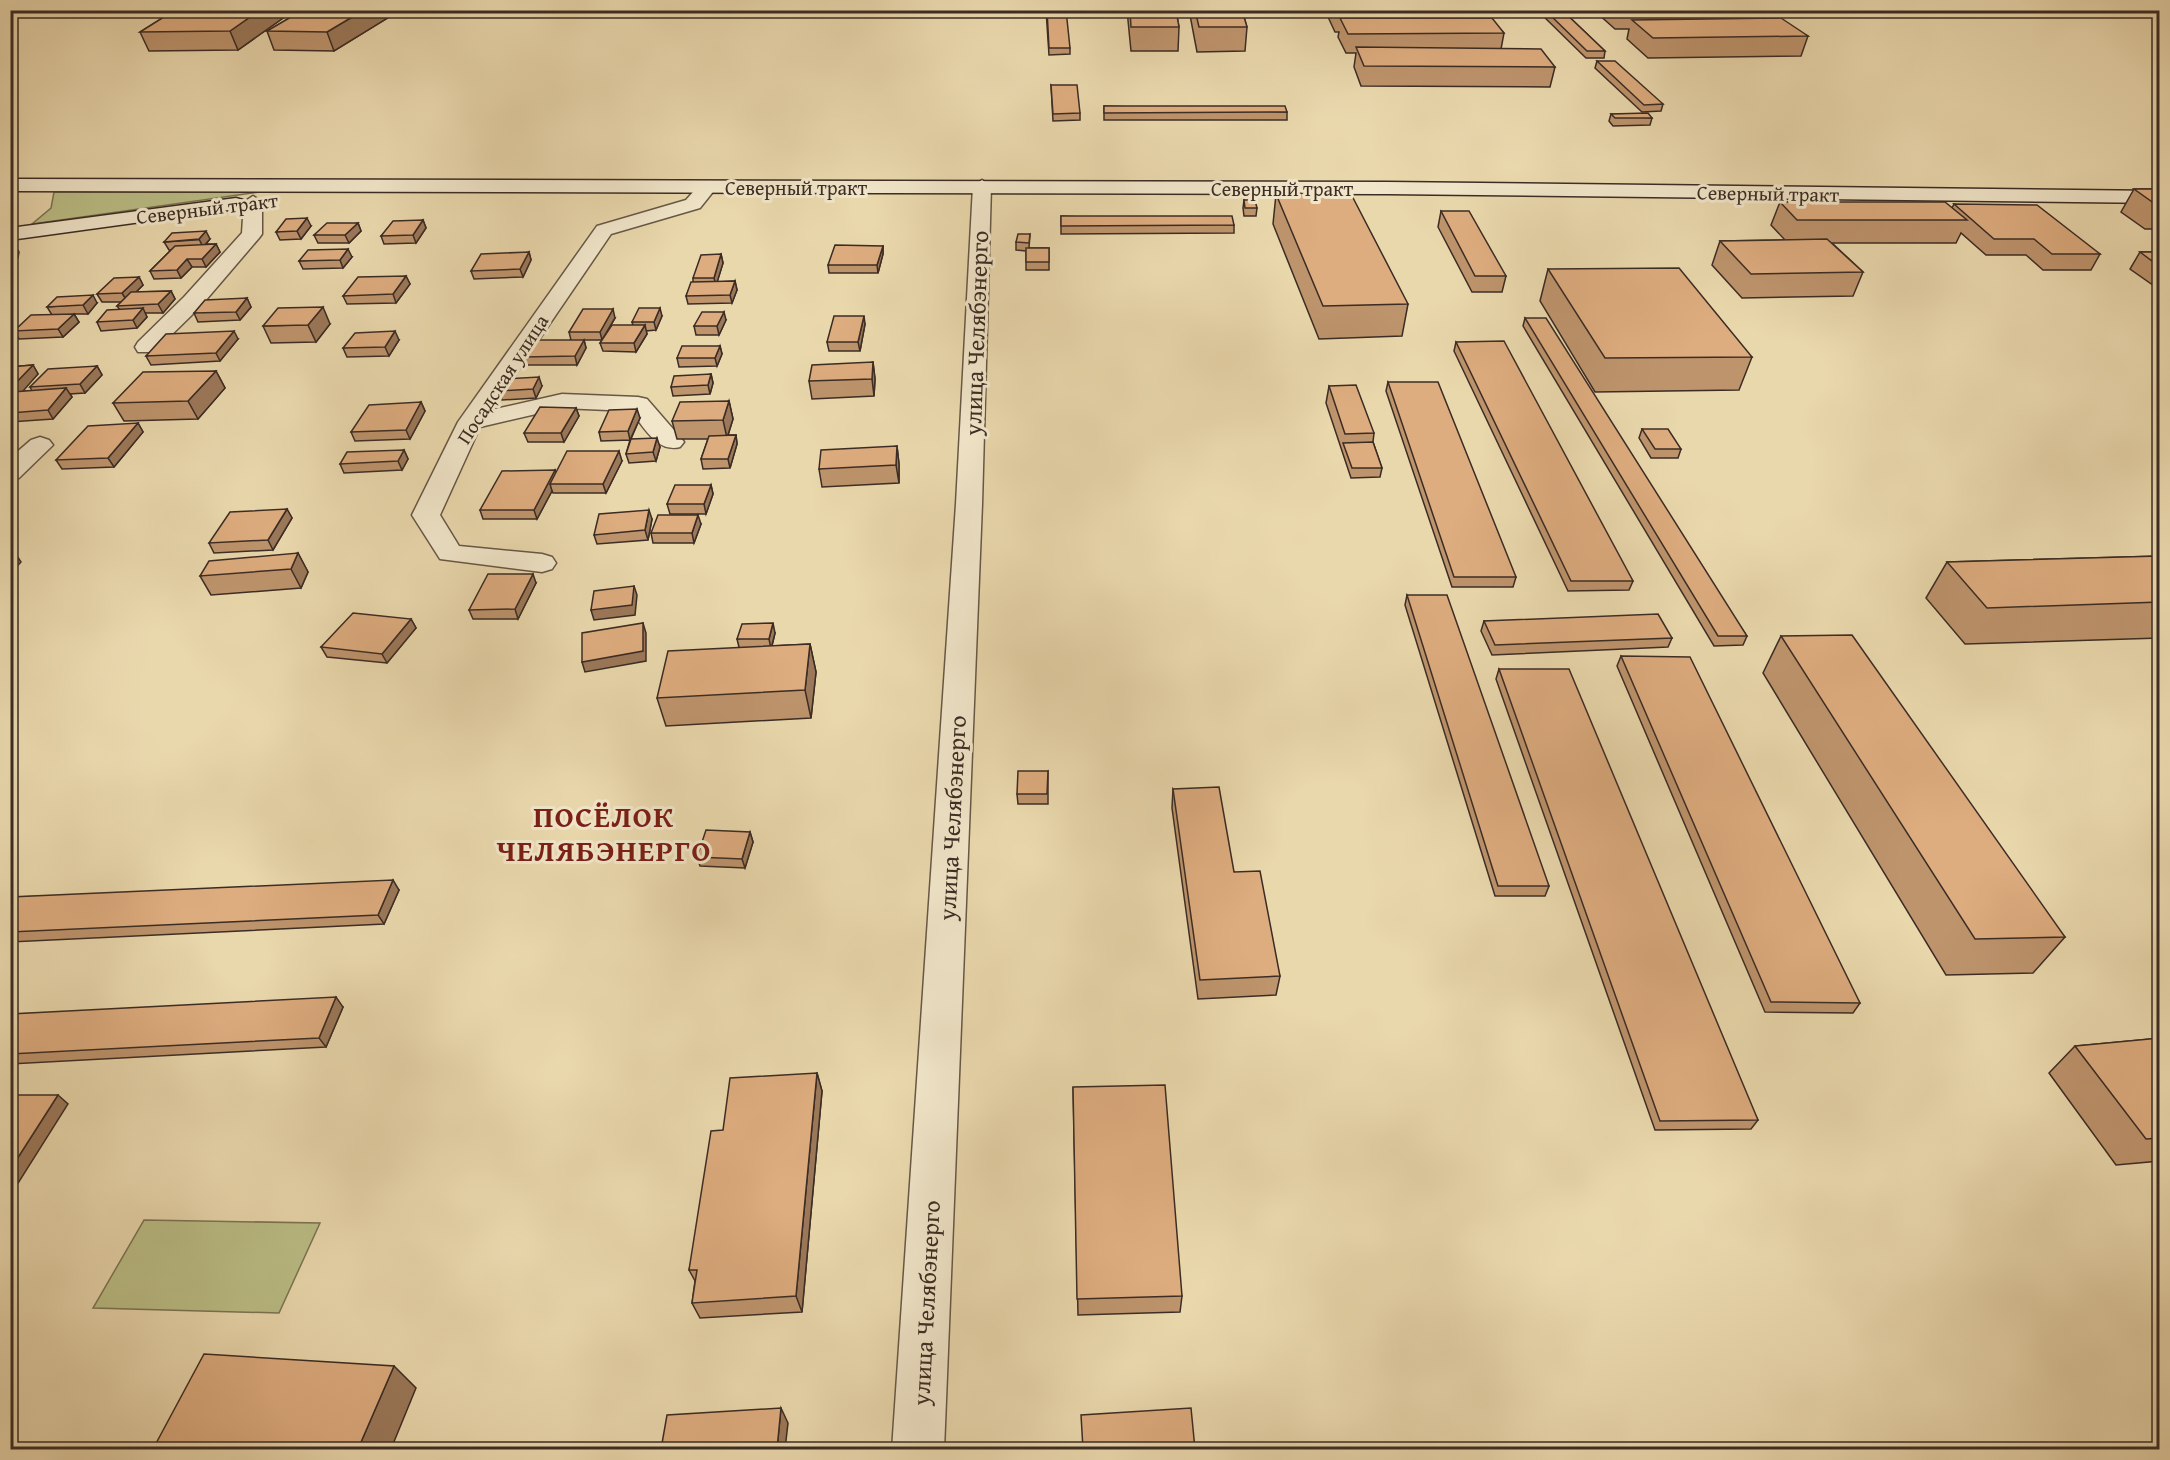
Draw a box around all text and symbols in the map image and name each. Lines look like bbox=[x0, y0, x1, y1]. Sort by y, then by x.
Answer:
street label: Северный тракт bbox=[725, 173, 867, 202]
street label: Северный тракт bbox=[1211, 174, 1353, 203]
street label: Северный тракт bbox=[1697, 177, 1840, 209]
street label: Северный тракт bbox=[135, 185, 280, 231]
street label: улица Челябэнерго bbox=[955, 230, 997, 437]
street label: Посадская улица bbox=[449, 308, 555, 450]
street label: улица Челябэнерго bbox=[929, 715, 975, 922]
district label: ПОСЁЛОК ЧЕЛЯБЭНЕРГО bbox=[496, 794, 712, 872]
street label: улица Челябэнерго bbox=[903, 1200, 949, 1407]

